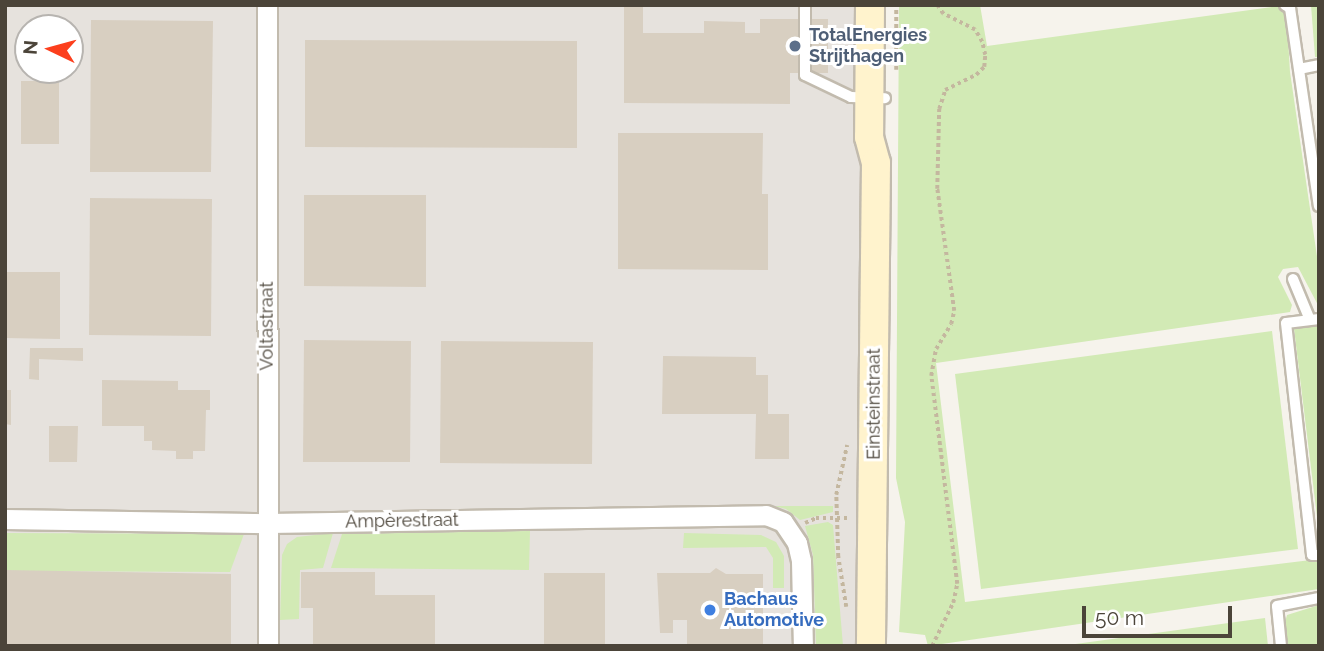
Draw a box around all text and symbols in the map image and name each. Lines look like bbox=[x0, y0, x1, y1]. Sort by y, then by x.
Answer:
north arrow bbox=[14, 14, 84, 84]
place label: TotalEnergies Strijthagen bbox=[809, 25, 927, 68]
marker: TotalEnergies Strijthagen bbox=[787, 38, 803, 54]
text: N bbox=[18, 39, 42, 56]
street label: Voltastraat bbox=[256, 281, 278, 371]
street label: Einsteinstraat bbox=[863, 348, 885, 460]
street label: Ampèrestraat bbox=[345, 509, 459, 533]
place label: Bachaus Automotive bbox=[724, 589, 824, 632]
scale bar bbox=[1086, 592, 1236, 636]
marker: Bachaus Automotive bbox=[702, 602, 718, 618]
text: 50 m bbox=[1095, 605, 1144, 630]

